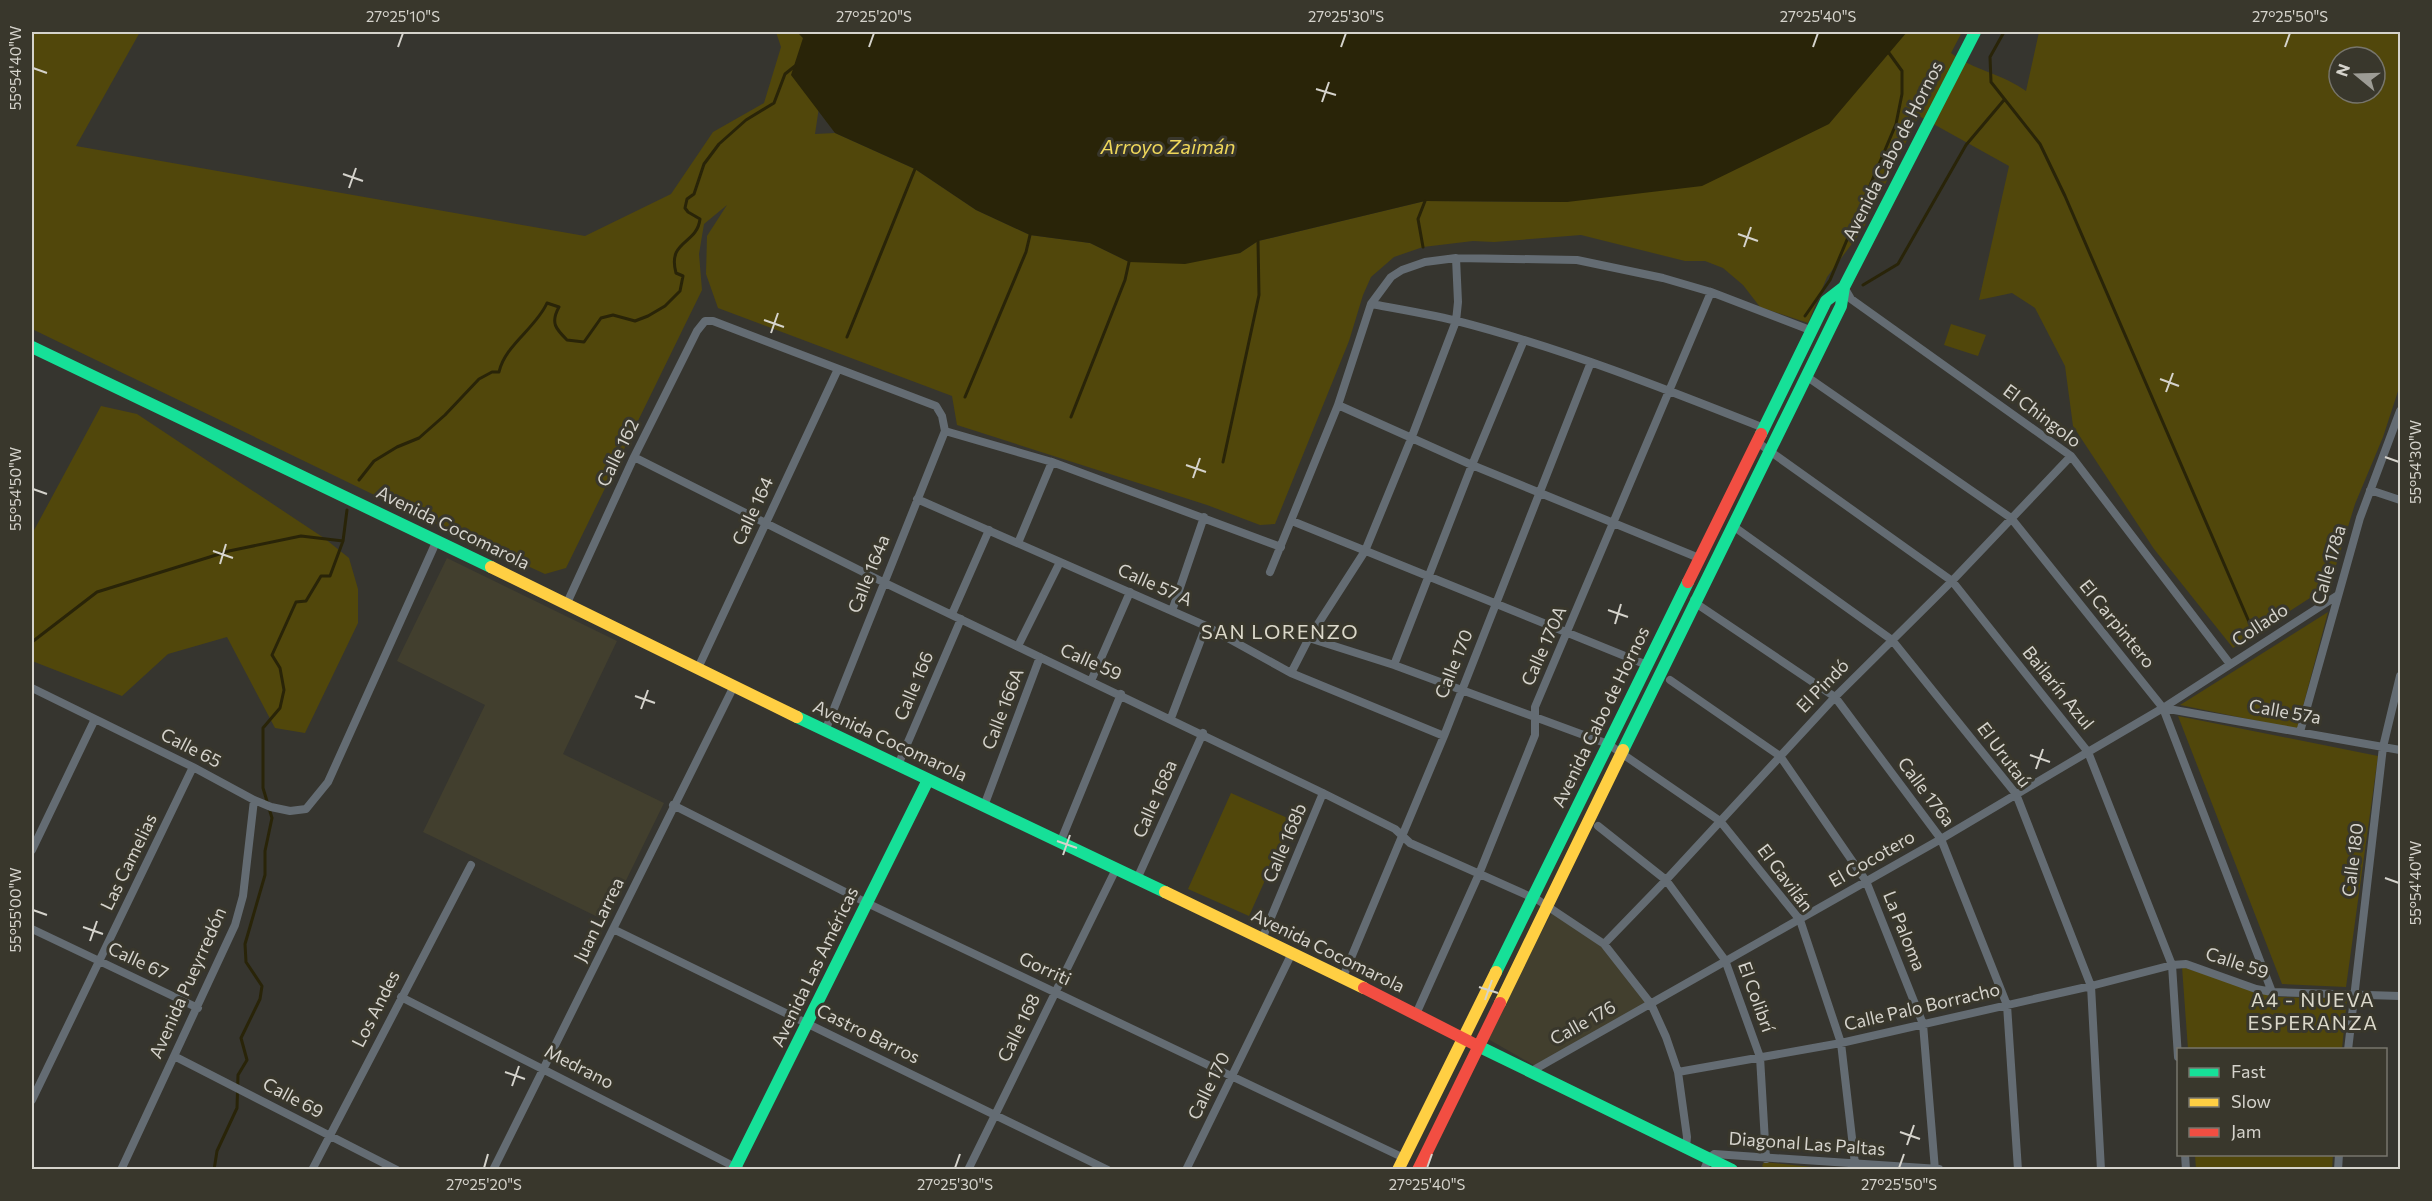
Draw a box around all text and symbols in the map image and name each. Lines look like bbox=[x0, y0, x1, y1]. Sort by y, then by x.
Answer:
text: 27°25'10"S bbox=[366, 7, 440, 25]
text: 27°25'20"S bbox=[836, 7, 912, 25]
text: 27°25'30"S bbox=[1308, 7, 1384, 25]
text: 27°25'40"S bbox=[1780, 7, 1856, 25]
text: 27°25'50"S bbox=[2252, 7, 2328, 25]
text: 55°54'40"W bbox=[6, 26, 24, 110]
north arrow bbox=[2327, 45, 2387, 105]
street label: Avenida Cabo de Hornos bbox=[1837, 57, 1947, 244]
text: N bbox=[2331, 61, 2353, 79]
water label: Arroyo Zaimán bbox=[1100, 134, 1235, 158]
street label: El Chingolo bbox=[1999, 379, 2086, 452]
street label: Calle 162 bbox=[591, 415, 643, 490]
text: 55°54'30"W bbox=[2406, 420, 2424, 504]
text: 55°54'50"W bbox=[6, 447, 24, 531]
street label: Calle 164 bbox=[727, 473, 778, 548]
street label: Avenida Cocomarola bbox=[373, 480, 534, 574]
street label: Calle 178a bbox=[2306, 523, 2350, 607]
street label: Calle 164a bbox=[842, 531, 894, 616]
street label: Calle 57 A bbox=[1115, 558, 1196, 610]
street label: El Carpintero bbox=[2075, 575, 2160, 672]
street label: Collado bbox=[2227, 598, 2292, 650]
street label: Calle 170A bbox=[1516, 602, 1570, 689]
district label: SAN LORENZO bbox=[1201, 619, 1359, 643]
street label: Avenida Cabo de Hornos bbox=[1547, 622, 1654, 811]
street label: Calle 170 bbox=[1429, 626, 1477, 701]
street label: Calle 59 bbox=[1057, 638, 1126, 684]
street label: Bailarín Azul bbox=[2018, 641, 2099, 734]
street label: Calle 166 bbox=[889, 648, 938, 724]
street label: El Pindó bbox=[1791, 654, 1853, 717]
street label: Calle 166A bbox=[976, 665, 1028, 752]
street label: Calle 57a bbox=[2247, 694, 2323, 728]
street label: Avenida Cocomarola bbox=[810, 695, 971, 786]
street label: El Urutaú bbox=[1973, 717, 2036, 791]
street label: Calle 65 bbox=[157, 723, 225, 772]
street label: Calle 176a bbox=[1894, 752, 1960, 830]
street label: Calle 168a bbox=[1127, 756, 1181, 841]
street label: Calle 168b bbox=[1258, 800, 1311, 886]
street label: Las Camelias bbox=[95, 810, 161, 914]
street label: Calle 180 bbox=[2337, 822, 2367, 898]
street label: El Cocotero bbox=[1825, 825, 1918, 892]
street label: El Gavilán bbox=[1753, 839, 1818, 916]
text: 55°54'40"W bbox=[2406, 841, 2424, 925]
text: 55°55'00"W bbox=[6, 867, 24, 953]
street label: Juan Larrea bbox=[568, 874, 628, 965]
street label: Avenida Las Américas bbox=[766, 883, 862, 1050]
street label: La Paloma bbox=[1879, 887, 1931, 974]
street label: Avenida Cocomarola bbox=[1248, 903, 1409, 997]
street label: Avenida Pueyrredón bbox=[144, 904, 230, 1062]
street label: Calle 67 bbox=[105, 937, 172, 984]
street label: Calle 59 bbox=[2203, 942, 2272, 983]
street label: Gorriti bbox=[1016, 947, 1075, 990]
street label: El Colibrí bbox=[1734, 958, 1780, 1036]
street label: Los Andes bbox=[346, 966, 404, 1051]
street label: Calle Palo Borracho bbox=[1842, 977, 2002, 1035]
district label: A4 - NUEVA ESPERANZA bbox=[2247, 987, 2379, 1034]
street label: Calle 168 bbox=[992, 990, 1044, 1065]
street label: Calle 176 bbox=[1546, 995, 1619, 1049]
street label: Castro Barros bbox=[813, 999, 924, 1068]
street label: Medrano bbox=[541, 1039, 618, 1093]
street label: Calle 170 bbox=[1182, 1048, 1234, 1123]
legend bbox=[2177, 1048, 2387, 1156]
text: Fast bbox=[2231, 1060, 2266, 1082]
street label: Calle 69 bbox=[259, 1072, 328, 1122]
text: Slow bbox=[2231, 1090, 2271, 1112]
text: Jam bbox=[2231, 1120, 2261, 1142]
street label: Diagonal Las Paltas bbox=[1728, 1127, 1886, 1159]
text: 27°25'20"S bbox=[446, 1175, 522, 1193]
text: 27°25'30"S bbox=[917, 1175, 993, 1193]
text: 27°25'40"S bbox=[1389, 1175, 1465, 1193]
text: 27°25'50"S bbox=[1861, 1175, 1937, 1193]

